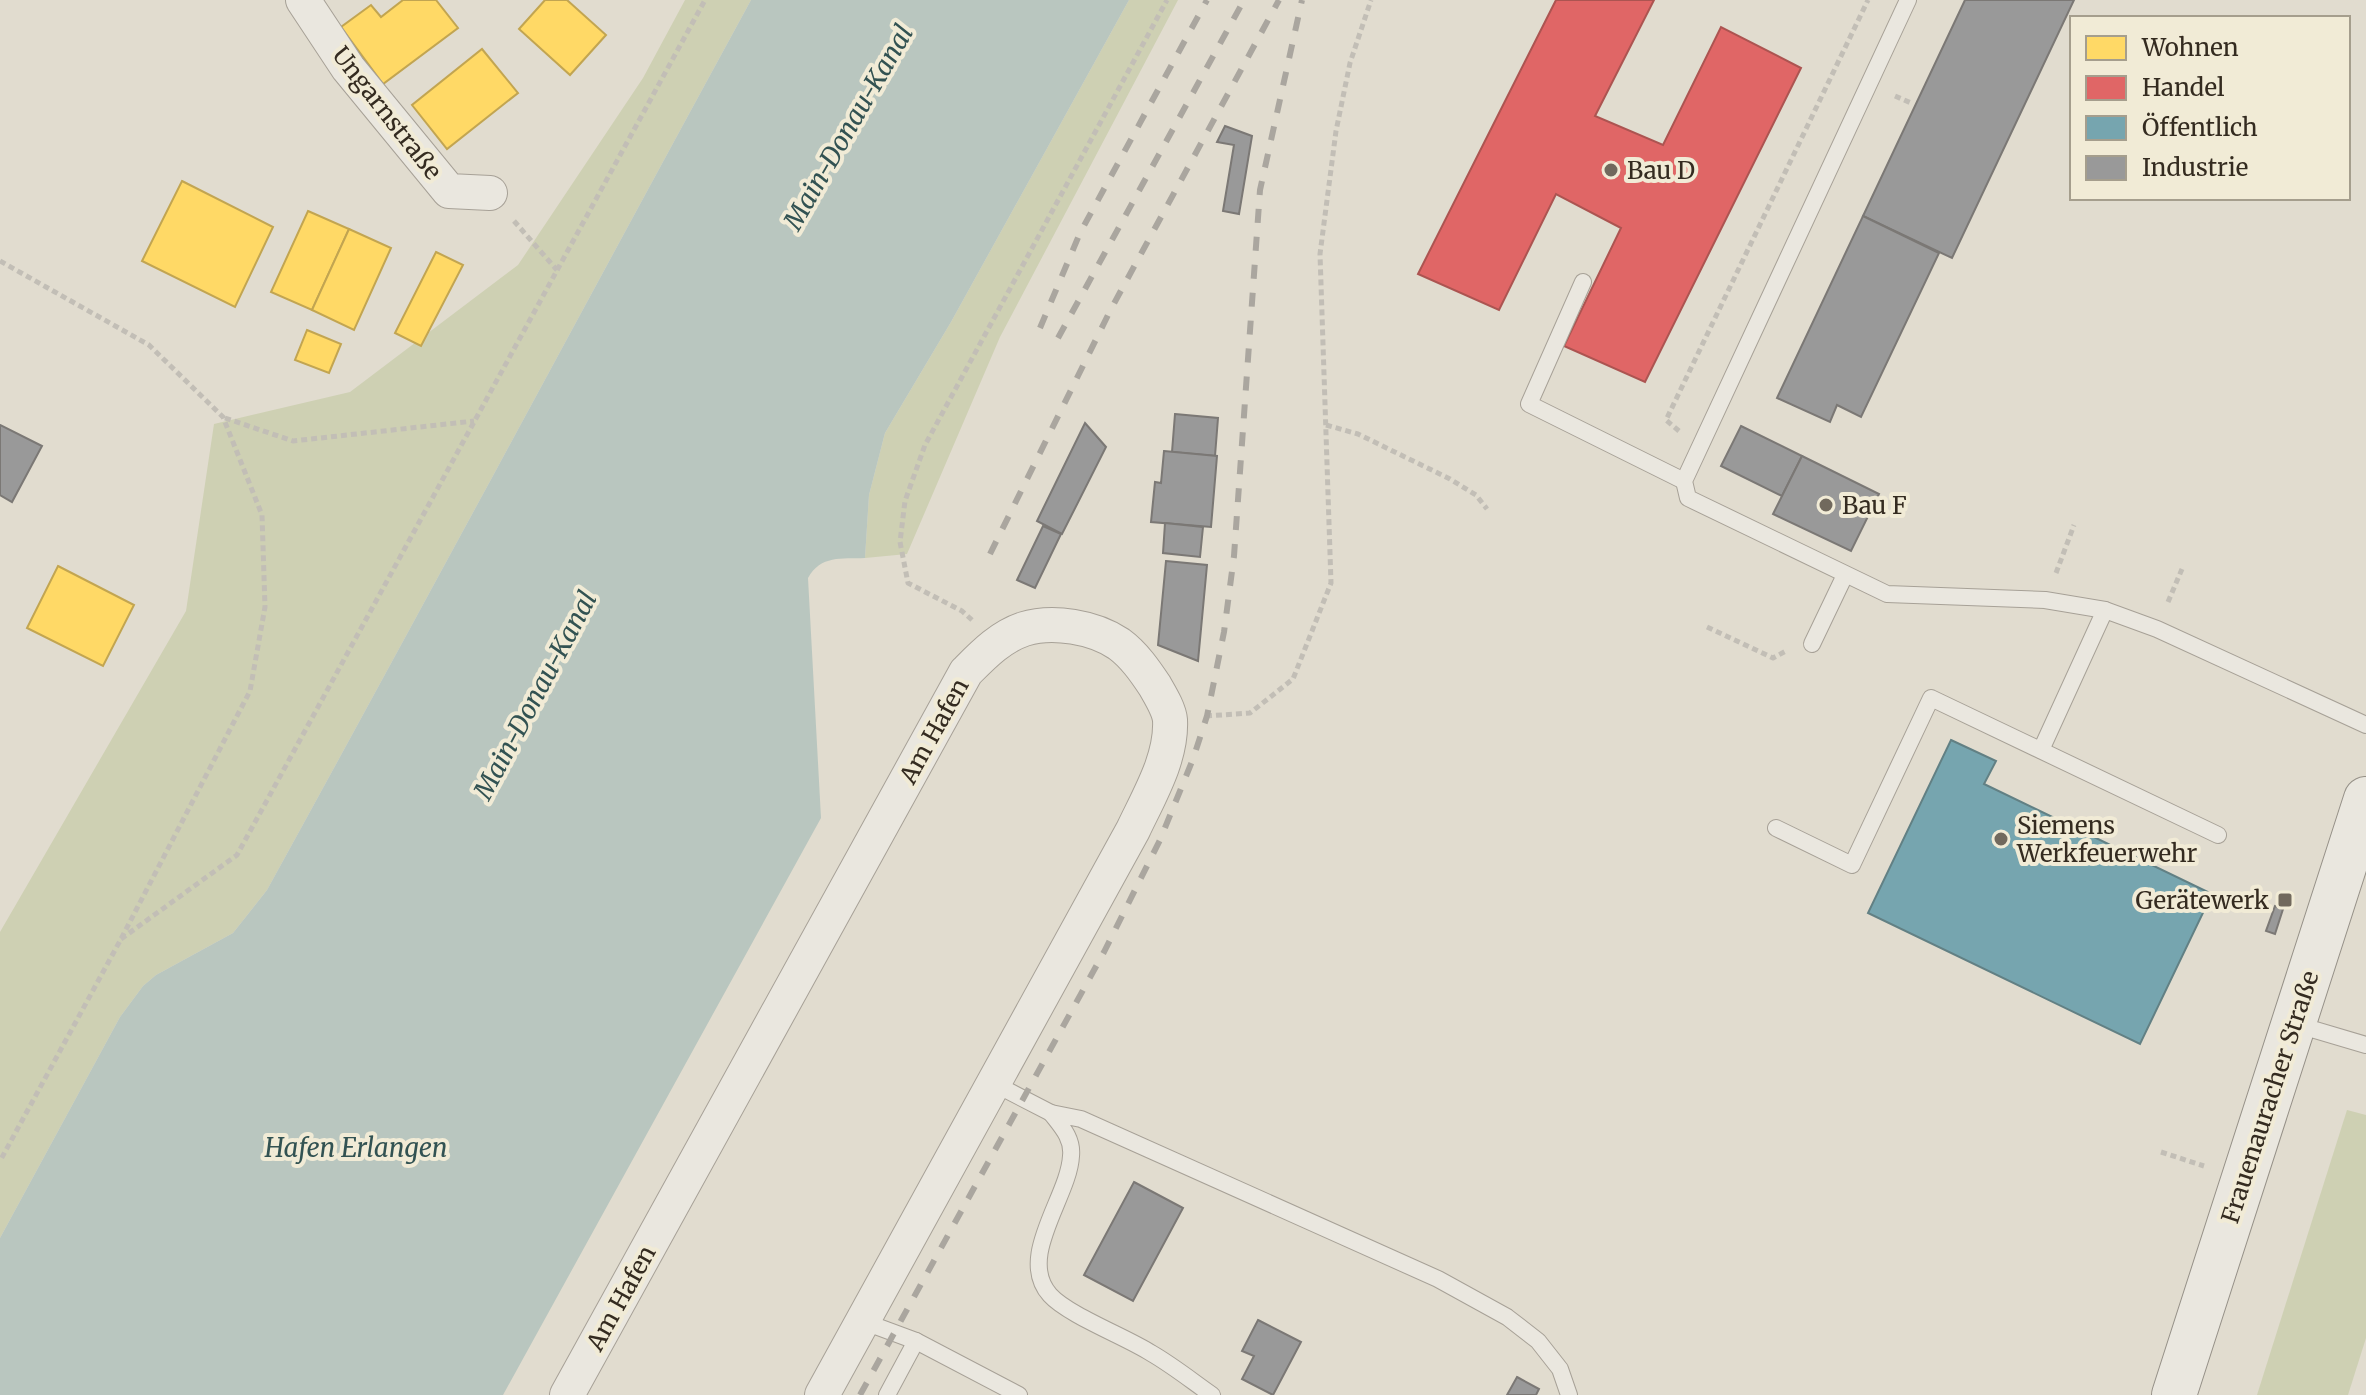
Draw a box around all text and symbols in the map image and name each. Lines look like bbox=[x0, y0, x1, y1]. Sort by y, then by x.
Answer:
legend bbox=[2070, 16, 2350, 200]
water label: Main-Donau-Kanal bbox=[775, 19, 920, 236]
text: Wohnen bbox=[2141, 32, 2239, 63]
street label: Ungarnstraße bbox=[325, 40, 449, 186]
text: Handel bbox=[2142, 72, 2224, 103]
text: Öffentlich bbox=[2142, 112, 2258, 143]
text: Industrie bbox=[2142, 152, 2248, 183]
place label: Bau D bbox=[1627, 155, 1695, 186]
marker: Bau D bbox=[1602, 161, 1620, 179]
place label: Bau F bbox=[1842, 490, 1907, 521]
marker: Bau F bbox=[1817, 496, 1835, 514]
water label: Main-Donau-Kanal bbox=[466, 585, 604, 806]
street label: Am Hafen bbox=[892, 673, 976, 790]
place label: Siemens Werkfeuerwehr bbox=[2016, 810, 2197, 869]
marker: Siemens Werkfeuerwehr bbox=[1992, 830, 2010, 848]
place label: Gerätewerk bbox=[2135, 885, 2270, 916]
marker: Gerätewerk bbox=[2276, 891, 2294, 909]
street label: Frauenauracher Straße bbox=[2215, 967, 2325, 1227]
water label: Hafen Erlangen bbox=[264, 1131, 447, 1164]
street label: Am Hafen bbox=[579, 1240, 663, 1357]

